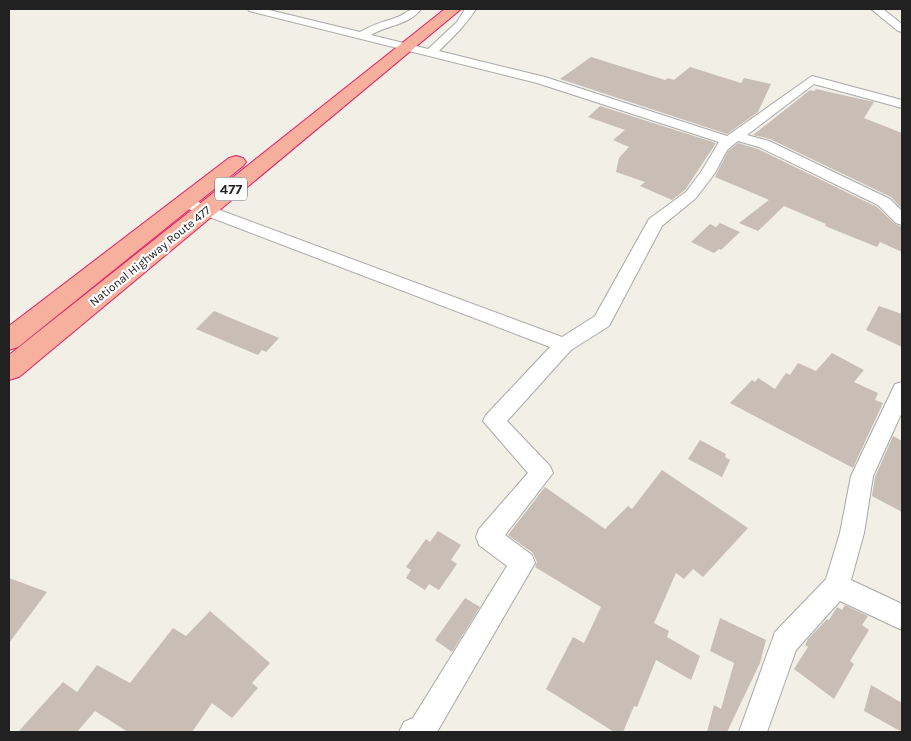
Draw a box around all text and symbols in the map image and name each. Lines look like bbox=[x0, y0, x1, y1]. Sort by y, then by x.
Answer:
road number: 477 bbox=[215, 178, 247, 200]
street label: National Highway Route 477 bbox=[87, 203, 214, 309]

